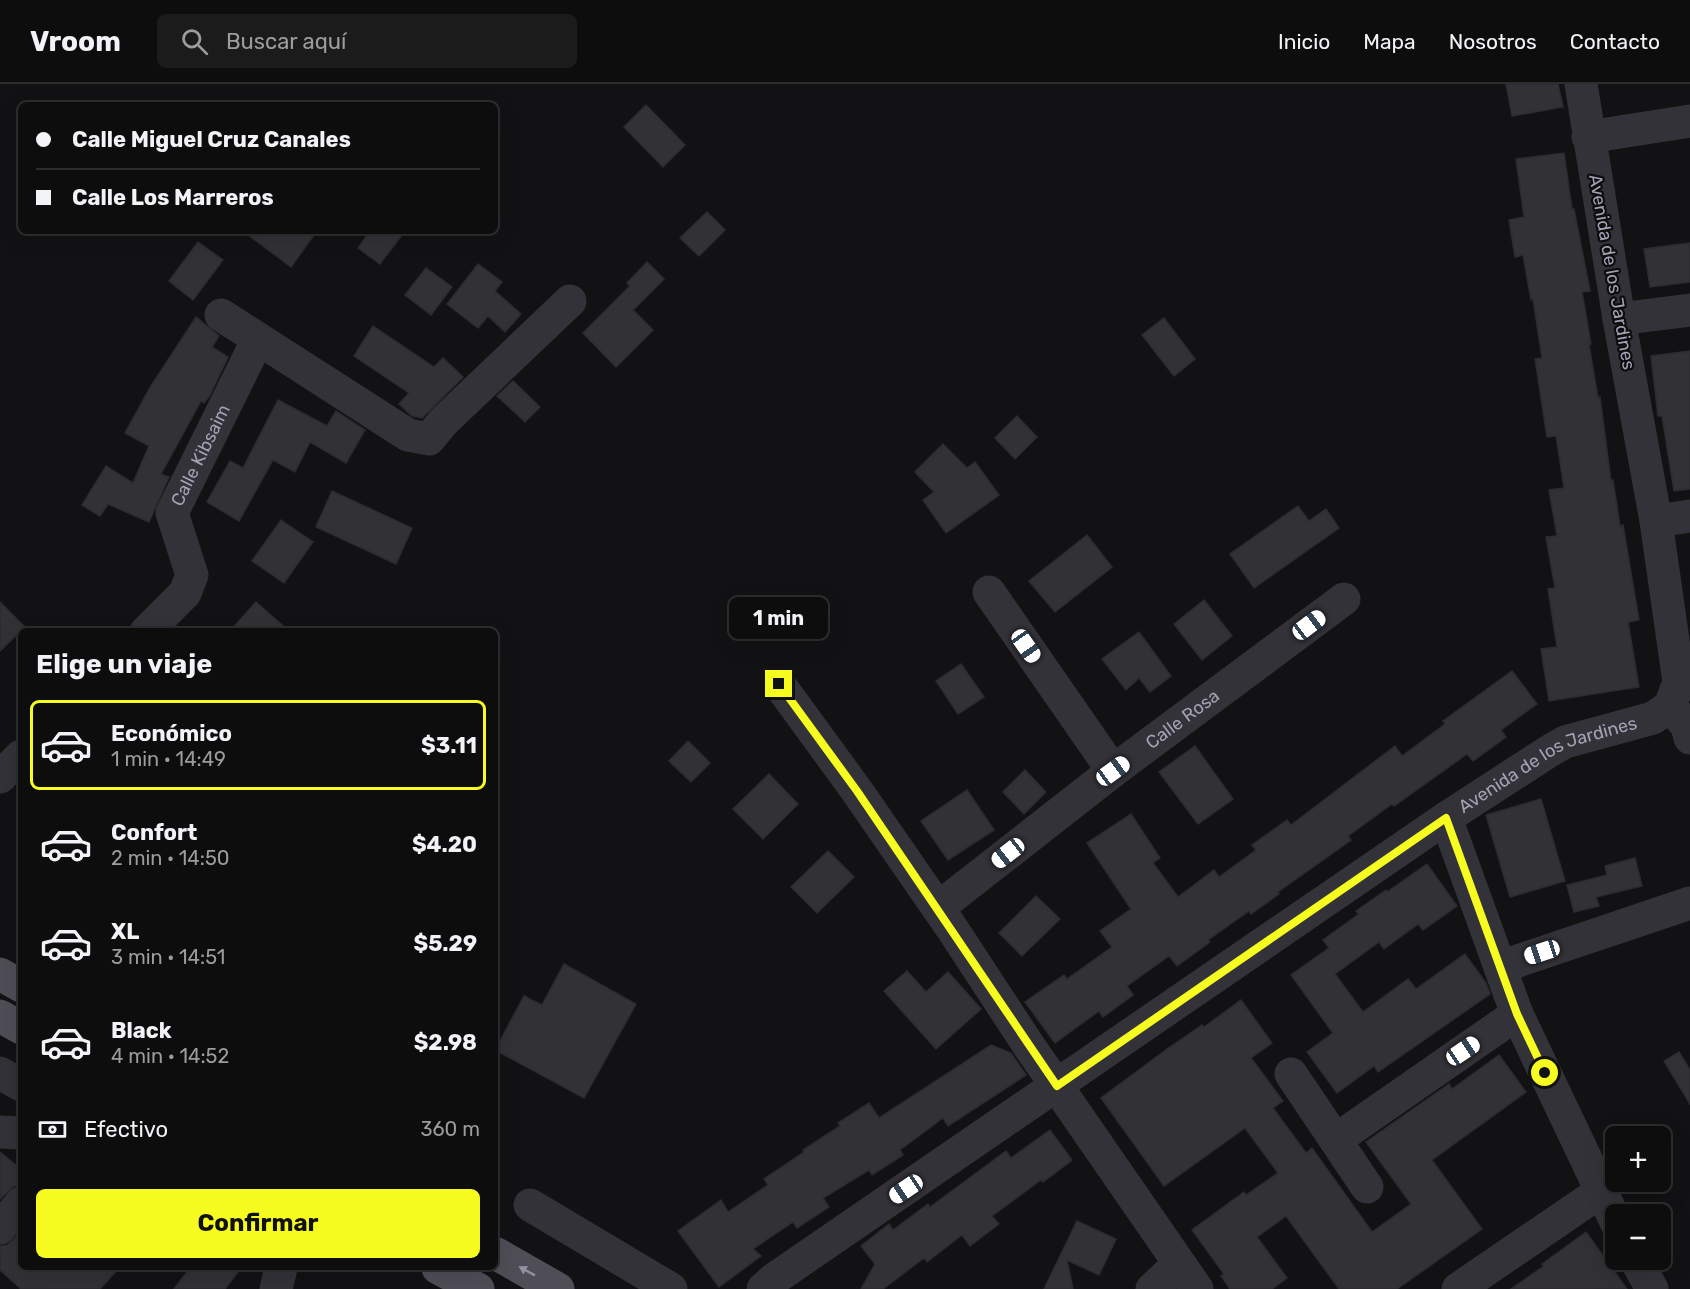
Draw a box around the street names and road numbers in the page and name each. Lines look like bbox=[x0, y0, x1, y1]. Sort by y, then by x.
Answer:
street label: Avenida de los Jardines bbox=[1584, 172, 1640, 372]
street label: Calle Kibsaim bbox=[166, 401, 235, 510]
street label: Calle Rosa bbox=[1141, 685, 1224, 754]
street label: Avenida de los Jardines bbox=[1454, 712, 1639, 818]

